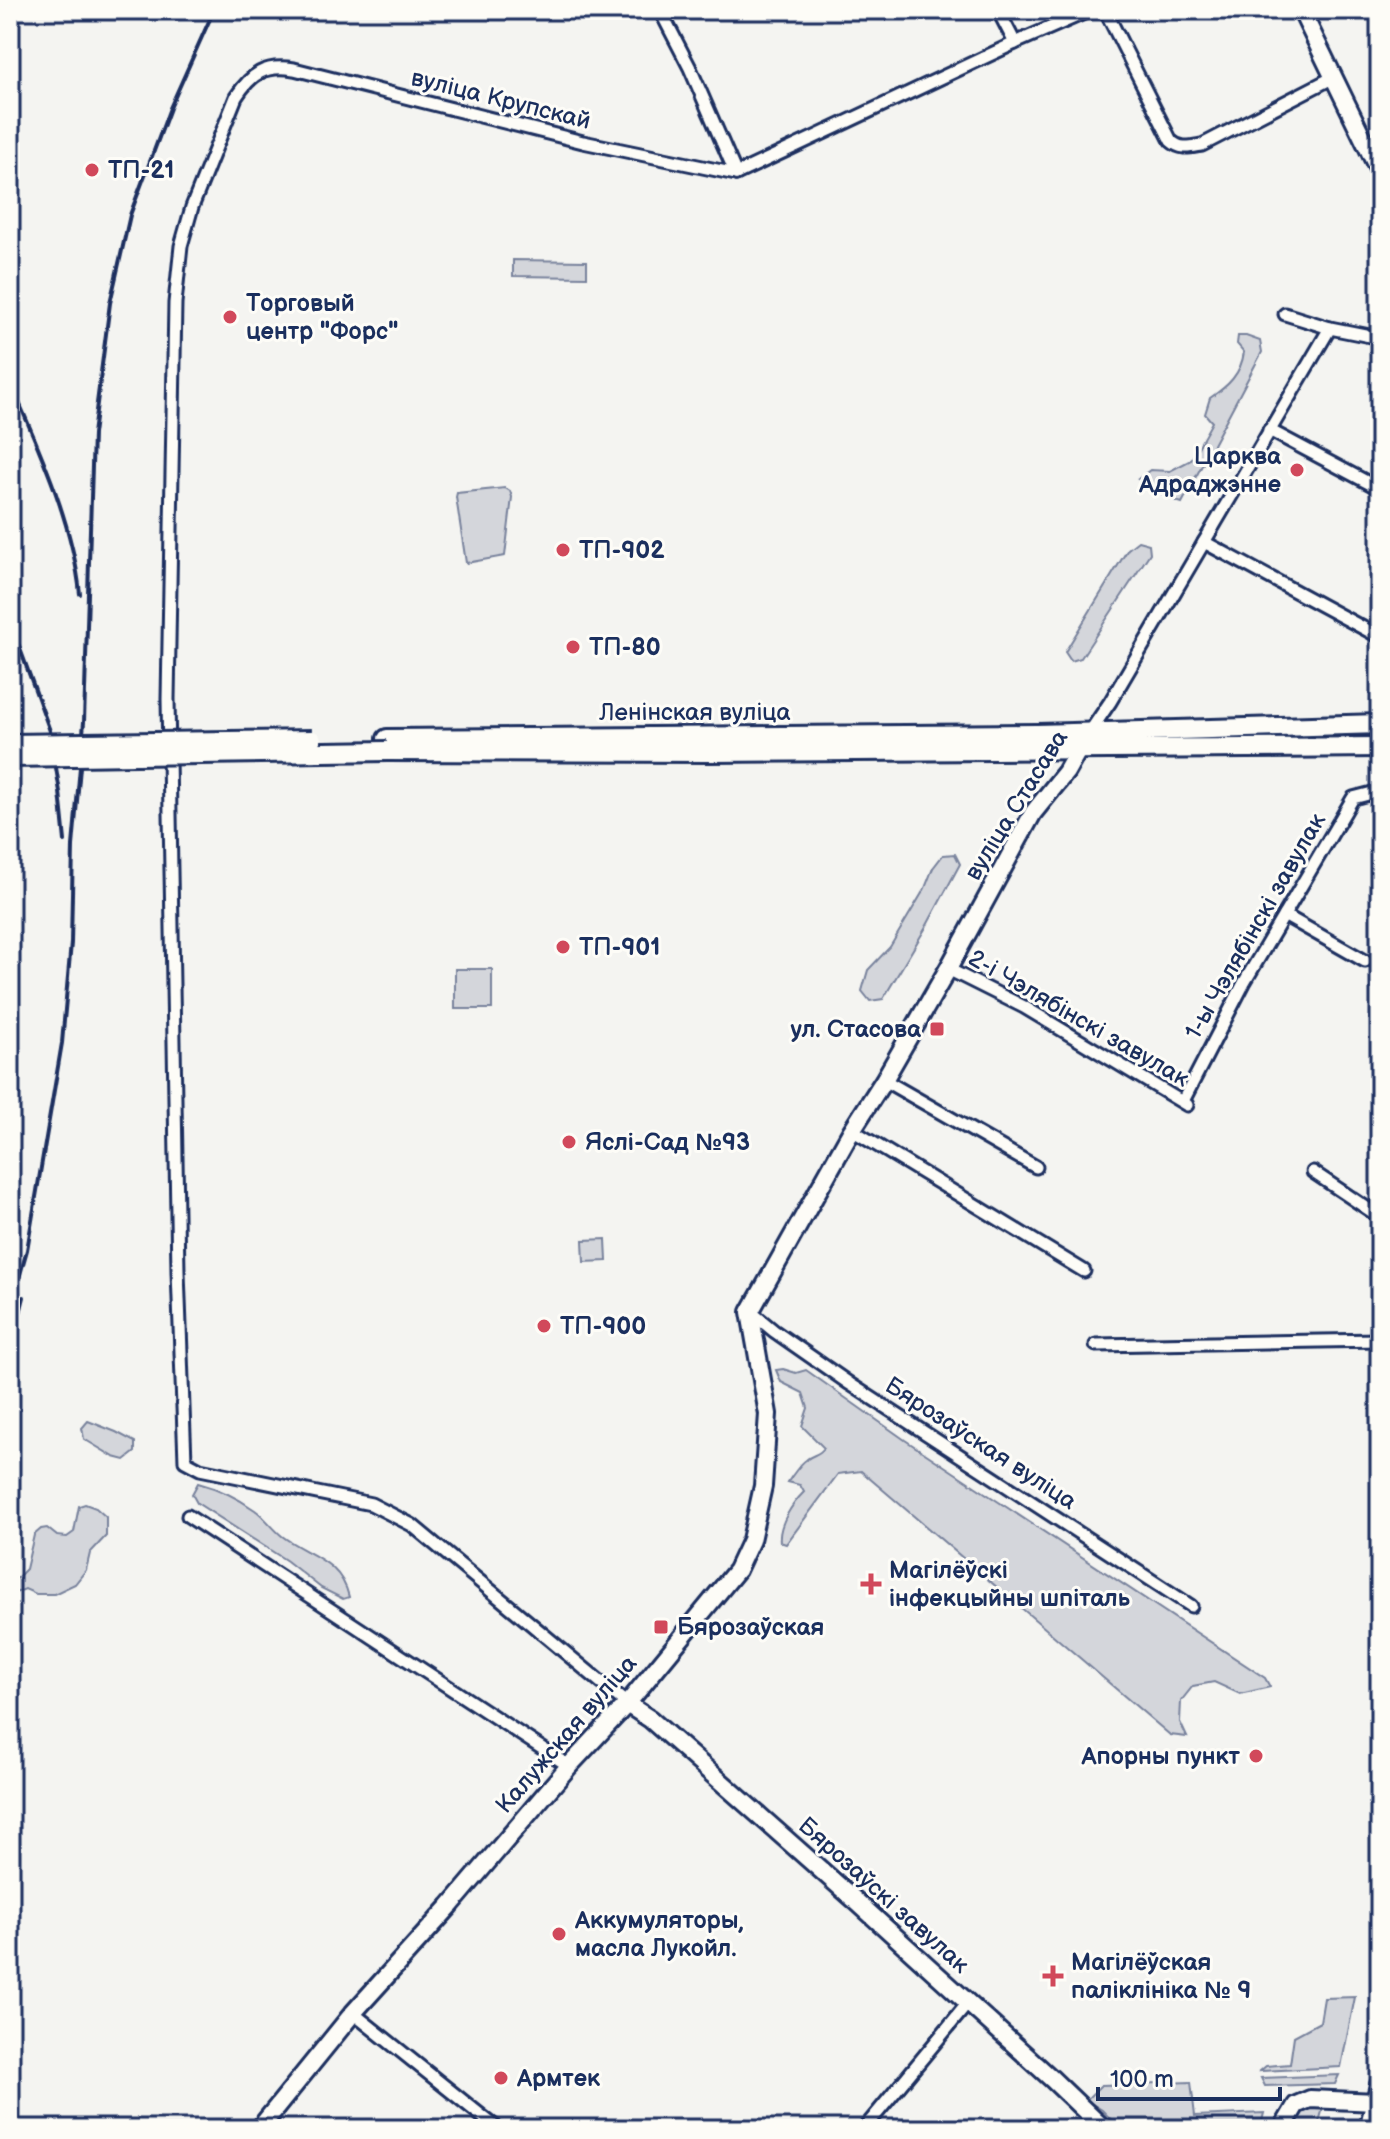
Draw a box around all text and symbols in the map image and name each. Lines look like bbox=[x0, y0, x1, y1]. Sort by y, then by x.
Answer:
street label: вуліца Крупскай bbox=[408, 63, 594, 136]
place label: ТП-21 bbox=[108, 156, 174, 185]
marker: ТП-21 bbox=[83, 161, 101, 179]
place label: Торговый центр "Форс" bbox=[246, 289, 398, 346]
marker: Торговый центр "Форс" bbox=[221, 308, 239, 326]
place label: Царква Адраджэнне bbox=[1138, 442, 1282, 499]
marker: Царква Адраджэнне bbox=[1288, 461, 1306, 479]
place label: ТП-902 bbox=[579, 536, 665, 565]
marker: ТП-902 bbox=[554, 541, 572, 559]
place label: ТП-80 bbox=[589, 633, 661, 662]
marker: ТП-80 bbox=[564, 638, 582, 656]
street label: Ленінская вуліца bbox=[598, 698, 791, 727]
street label: вуліца Стасава bbox=[959, 725, 1074, 886]
street label: 1-ы Чэлябінскі завулак bbox=[1179, 808, 1332, 1045]
place label: ТП-901 bbox=[579, 933, 660, 962]
marker: ТП-901 bbox=[554, 938, 572, 956]
street label: 2-і Чэлябінскі завулак bbox=[963, 943, 1194, 1094]
place label: ул. Стасова bbox=[790, 1015, 922, 1044]
marker: ул. Стасова bbox=[928, 1020, 946, 1038]
place label: Яслі-Сад №93 bbox=[585, 1128, 750, 1157]
marker: Яслі-Сад №93 bbox=[560, 1133, 578, 1151]
place label: ТП-900 bbox=[560, 1312, 646, 1341]
marker: ТП-900 bbox=[535, 1317, 553, 1335]
street label: Бярозаўская вуліца bbox=[880, 1371, 1082, 1516]
place label: Магілёўскі інфекцыйны шпіталь bbox=[889, 1556, 1131, 1613]
marker: Магілёўскі інфекцыйны шпіталь bbox=[860, 1573, 882, 1595]
place label: Бярозаўская bbox=[677, 1613, 824, 1642]
marker: Бярозаўская bbox=[652, 1618, 670, 1636]
street label: Калужская вуліца bbox=[490, 1649, 643, 1819]
place label: Апорны пункт bbox=[1080, 1742, 1241, 1771]
marker: Апорны пункт bbox=[1247, 1747, 1265, 1765]
street label: Бярозаўскі завулак bbox=[792, 1811, 975, 1980]
place label: Аккумуляторы, масла Лукойл. bbox=[574, 1906, 744, 1963]
marker: Аккумуляторы, масла Лукойл. bbox=[550, 1925, 568, 1943]
place label: Магілёўская паліклініка № 9 bbox=[1071, 1948, 1251, 2005]
marker: Магілёўская паліклініка № 9 bbox=[1042, 1965, 1064, 1987]
scale bar bbox=[1098, 2051, 1280, 2101]
place label: Армтек bbox=[516, 2064, 601, 2093]
text: 100 m bbox=[1110, 2065, 1174, 2094]
marker: Армтек bbox=[492, 2069, 510, 2087]

